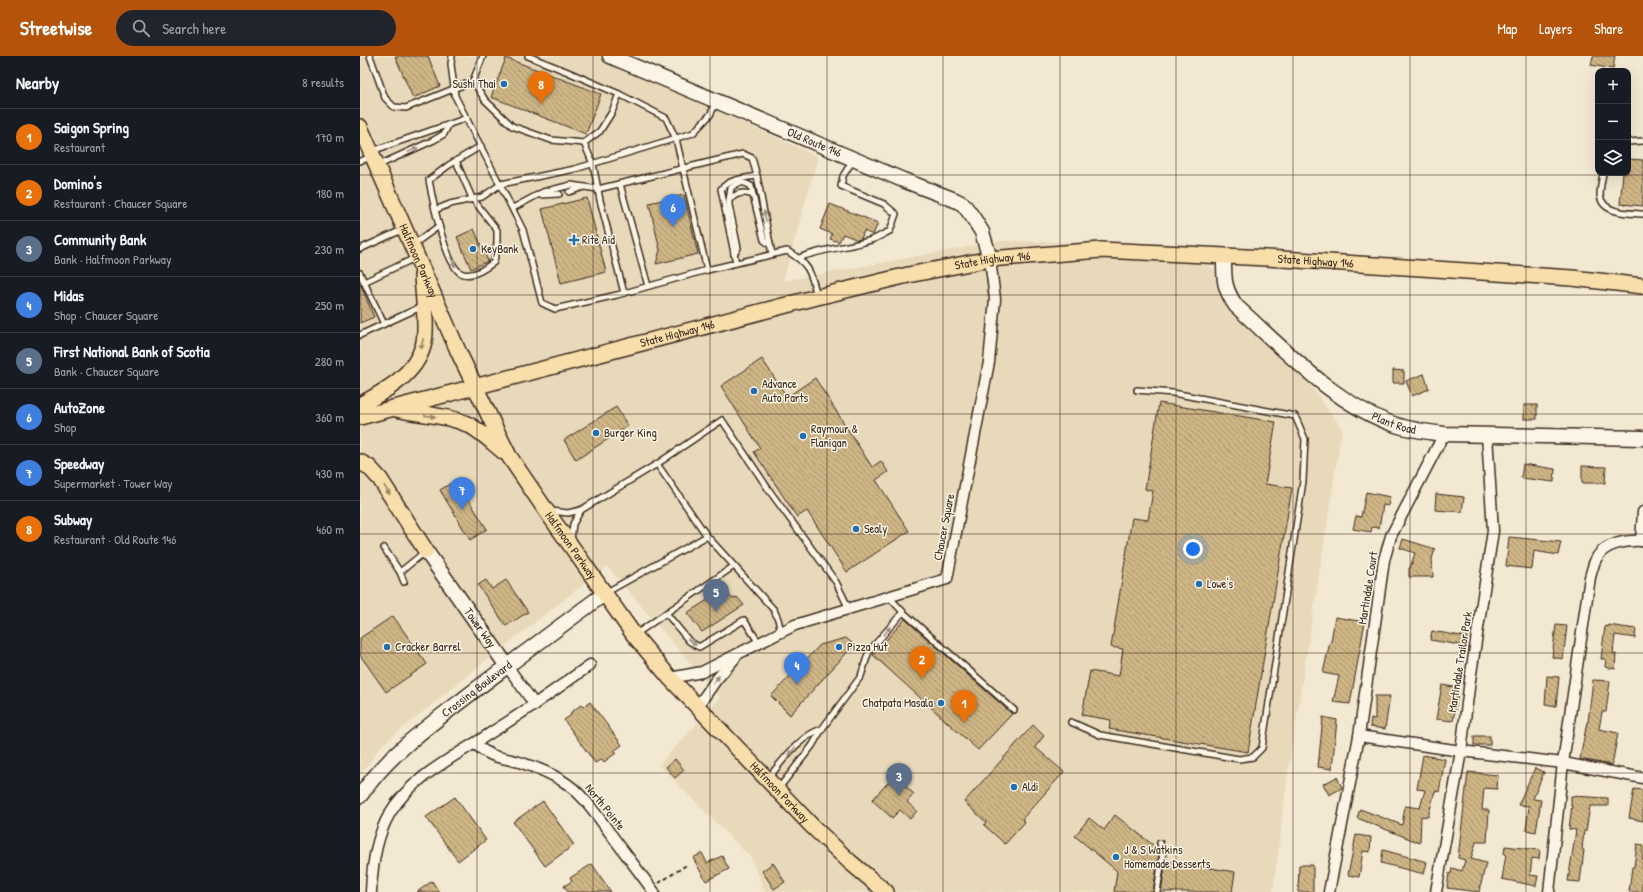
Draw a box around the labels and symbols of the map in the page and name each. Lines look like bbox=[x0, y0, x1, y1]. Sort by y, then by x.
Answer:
pin: 8 bbox=[528, 71, 554, 104]
place label: Sushi Thai bbox=[453, 75, 496, 92]
marker: Sushi Thai bbox=[499, 79, 509, 89]
street label: Old Route 146 bbox=[785, 123, 845, 161]
one-way arrow bbox=[407, 147, 419, 153]
pin: 6 bbox=[660, 194, 686, 227]
one-way arrow bbox=[761, 210, 767, 222]
street label: Halfmoon Parkway bbox=[395, 221, 443, 300]
place label: Rite Aid bbox=[582, 231, 615, 248]
marker: Rite Aid bbox=[569, 235, 579, 245]
place label: KeyBank bbox=[481, 240, 518, 257]
marker: KeyBank bbox=[468, 244, 478, 254]
street label: State Highway 146 bbox=[953, 247, 1031, 274]
street label: State Highway 146 bbox=[1277, 250, 1355, 272]
one-way arrow bbox=[450, 257, 456, 268]
street label: State Highway 146 bbox=[638, 315, 717, 351]
one-way arrow bbox=[419, 338, 425, 351]
place label: Advance Auto Parts bbox=[762, 375, 809, 406]
marker: Advance Auto Parts bbox=[749, 386, 759, 396]
street label: Plant Road bbox=[1369, 407, 1418, 438]
one-way arrow bbox=[424, 412, 436, 419]
place label: Raymour & Flanigan bbox=[810, 420, 858, 451]
place label: Burger King bbox=[604, 424, 657, 441]
marker: Burger King bbox=[591, 428, 601, 438]
marker: Raymour & Flanigan bbox=[798, 431, 808, 441]
pin: 7 bbox=[449, 477, 475, 510]
one-way arrow bbox=[383, 484, 391, 495]
street label: Chaucer Square bbox=[929, 492, 958, 562]
street label: Halfmoon Parkway bbox=[541, 508, 601, 583]
place label: Sealy bbox=[864, 520, 887, 537]
marker: Sealy bbox=[851, 524, 861, 534]
your location bbox=[1183, 539, 1203, 559]
street label: Martindale Court bbox=[1353, 549, 1382, 626]
place label: Lowe's bbox=[1207, 575, 1234, 592]
pin: 5 bbox=[703, 579, 729, 612]
marker: Lowe's bbox=[1194, 579, 1204, 589]
street label: Tower Way bbox=[461, 604, 501, 651]
street label: Martindale Trailor Park bbox=[1443, 610, 1476, 714]
one-way arrow bbox=[882, 626, 891, 636]
place label: Cracker Barrel bbox=[395, 638, 461, 655]
one-way arrow bbox=[686, 638, 697, 646]
place label: Pizza Hut bbox=[847, 638, 889, 655]
marker: Cracker Barrel bbox=[382, 642, 392, 652]
marker: Pizza Hut bbox=[834, 642, 844, 652]
pin: 2 bbox=[909, 646, 935, 679]
pin: 4 bbox=[784, 652, 810, 685]
street label: Crossing Boulevard bbox=[438, 656, 515, 721]
one-way arrow bbox=[712, 674, 721, 685]
pin: 1 bbox=[951, 690, 977, 723]
place label: Chatpata Masala bbox=[862, 694, 933, 711]
marker: Chatpata Masala bbox=[936, 698, 946, 708]
one-way arrow bbox=[788, 745, 797, 756]
street label: Halfmoon Parkway bbox=[746, 757, 814, 826]
pin: 3 bbox=[886, 763, 912, 796]
place label: Aldi bbox=[1022, 778, 1038, 795]
street label: North Pointe bbox=[581, 780, 630, 834]
marker: Aldi bbox=[1009, 782, 1019, 792]
place label: J & S Watkins Homemade Desserts bbox=[1124, 841, 1211, 872]
marker: J & S Watkins Homemade Desserts bbox=[1111, 852, 1121, 862]

